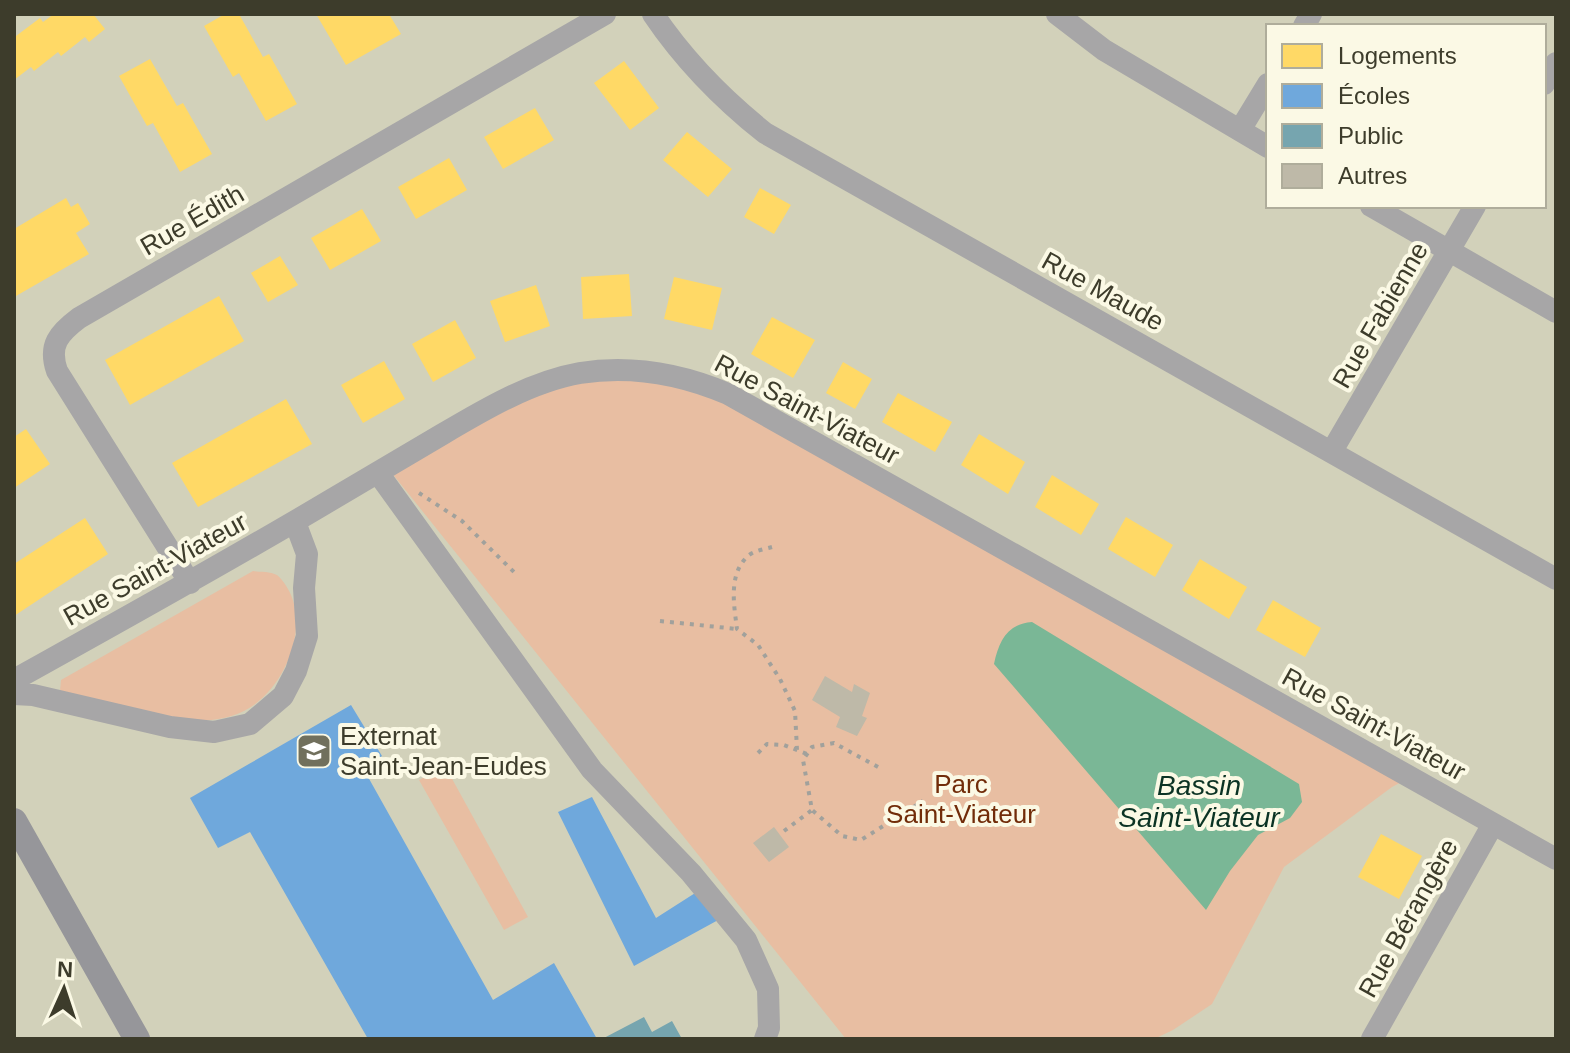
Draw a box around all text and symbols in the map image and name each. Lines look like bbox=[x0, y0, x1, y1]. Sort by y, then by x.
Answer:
legend bbox=[1266, 24, 1546, 208]
text: Logements bbox=[1338, 42, 1457, 69]
text: Écoles bbox=[1338, 82, 1410, 109]
text: Public bbox=[1338, 122, 1403, 149]
text: Autres bbox=[1338, 162, 1407, 189]
street label: Rue Édith bbox=[135, 178, 249, 262]
street label: Rue Fabienne bbox=[1326, 237, 1434, 393]
street label: Rue Maude bbox=[1037, 245, 1169, 337]
street label: Rue Saint-Viateur bbox=[710, 348, 905, 470]
street label: Rue Saint-Viateur bbox=[58, 506, 252, 632]
street label: Rue Saint-Viateur bbox=[1277, 661, 1471, 787]
place label: Externat Saint-Jean-Eudes bbox=[340, 721, 547, 781]
school or university icon: Externat Saint-Jean-Eudes bbox=[295, 732, 333, 770]
park label: Parc Saint-Viateur bbox=[886, 769, 1036, 829]
water label: Bassin Saint-Viateur bbox=[1118, 770, 1281, 833]
street label: Rue Bérangère bbox=[1352, 834, 1464, 1002]
north arrow bbox=[24, 949, 104, 1029]
text: N bbox=[56, 957, 74, 982]

